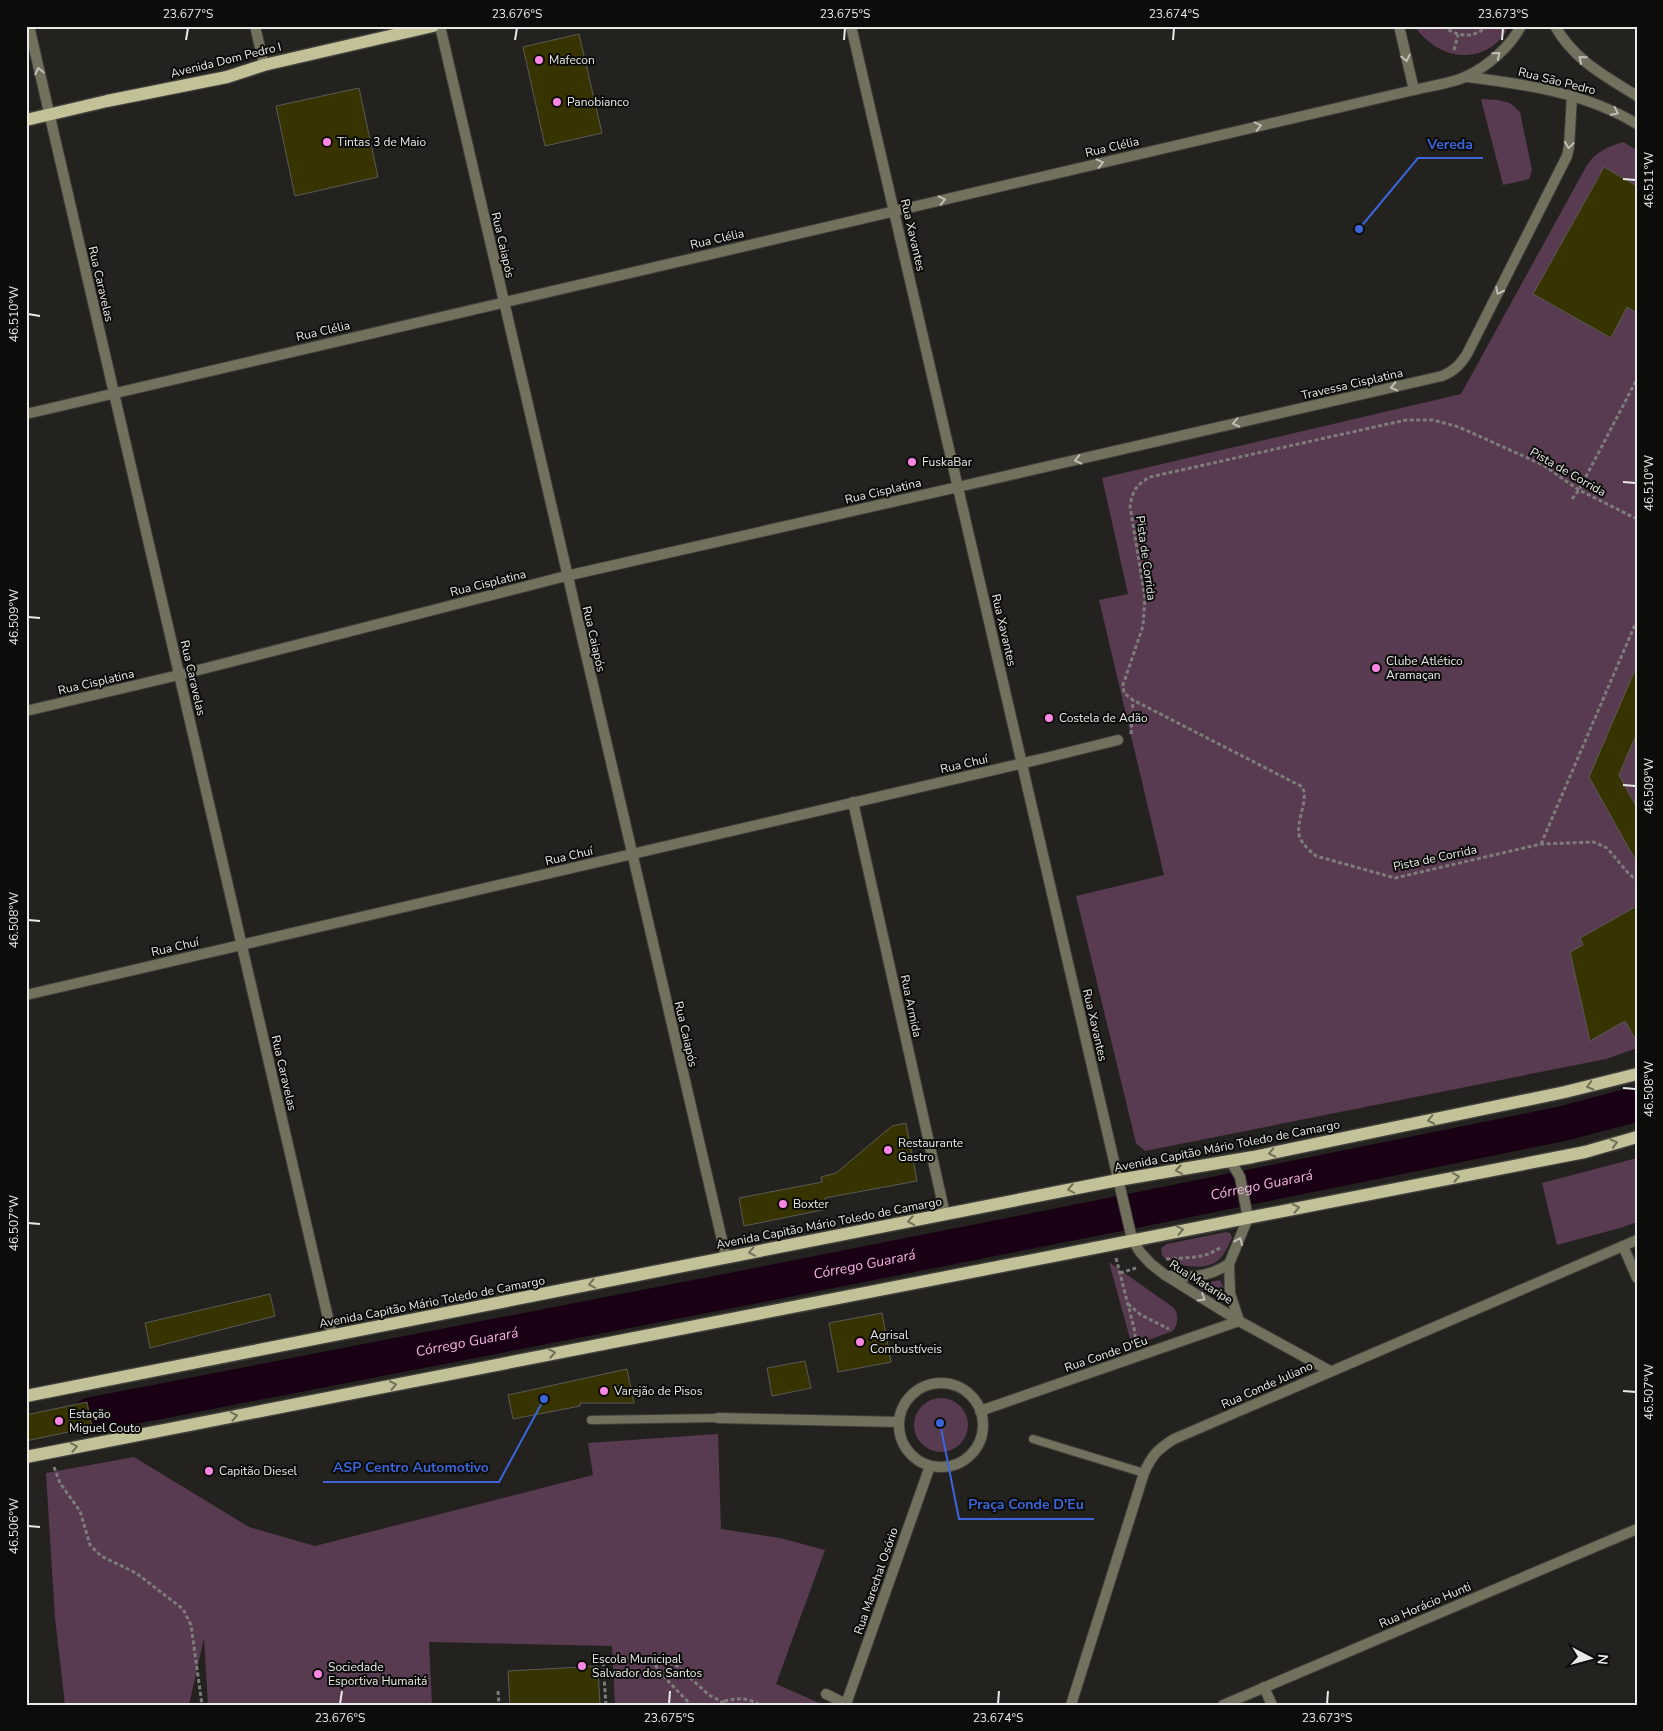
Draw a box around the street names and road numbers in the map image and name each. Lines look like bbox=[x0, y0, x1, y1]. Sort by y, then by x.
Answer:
street label: Avenida Dom Pedro I bbox=[169, 38, 283, 82]
street label: Rua São Pedro bbox=[1517, 64, 1598, 98]
street label: Rua Clélia bbox=[1083, 133, 1141, 161]
street label: Rua Xavantes bbox=[897, 197, 929, 273]
street label: Rua Caiapós bbox=[488, 211, 518, 280]
street label: Rua Clélia bbox=[688, 225, 746, 253]
street label: Rua Caravelas bbox=[85, 245, 118, 324]
street label: Rua Clélia bbox=[294, 317, 352, 345]
street label: Travessa Cisplatina bbox=[1300, 365, 1404, 403]
street label: Pista de Corrida bbox=[1527, 444, 1609, 500]
street label: Rua Cisplatina bbox=[843, 474, 923, 508]
street label: Pista de Corrida bbox=[1132, 515, 1160, 601]
street label: Rua Cisplatina bbox=[448, 566, 528, 600]
street label: Rua Xavantes bbox=[988, 592, 1020, 668]
street label: Rua Caiapós bbox=[579, 605, 609, 674]
street label: Rua Caravelas bbox=[177, 639, 210, 718]
street label: Rua Cisplatina bbox=[56, 665, 136, 699]
street label: Rua Chuí bbox=[939, 750, 991, 777]
street label: Pista de Corrida bbox=[1392, 841, 1478, 875]
street label: Rua Chuí bbox=[544, 842, 596, 869]
street label: Rua Chuí bbox=[150, 933, 202, 960]
street label: Rua Armida bbox=[897, 973, 925, 1039]
street label: Rua Xavantes bbox=[1079, 987, 1111, 1063]
street label: Rua Caiapós bbox=[671, 1000, 701, 1069]
street label: Rua Caravelas bbox=[268, 1034, 301, 1113]
street label: Avenida Capitão Mário Toledo de Camargo bbox=[1113, 1116, 1342, 1176]
street label: Avenida Capitão Mário Toledo de Camargo bbox=[715, 1193, 944, 1253]
street label: Rua Mataripe bbox=[1166, 1256, 1236, 1308]
street label: Avenida Capitão Mário Toledo de Camargo bbox=[318, 1272, 547, 1332]
street label: Rua Conde D'Eu bbox=[1062, 1332, 1150, 1376]
street label: Rua Conde Juliano bbox=[1219, 1358, 1316, 1412]
street label: Rua Marechal Osório bbox=[850, 1525, 902, 1637]
street label: Rua Horácio Hunti bbox=[1377, 1578, 1473, 1632]

